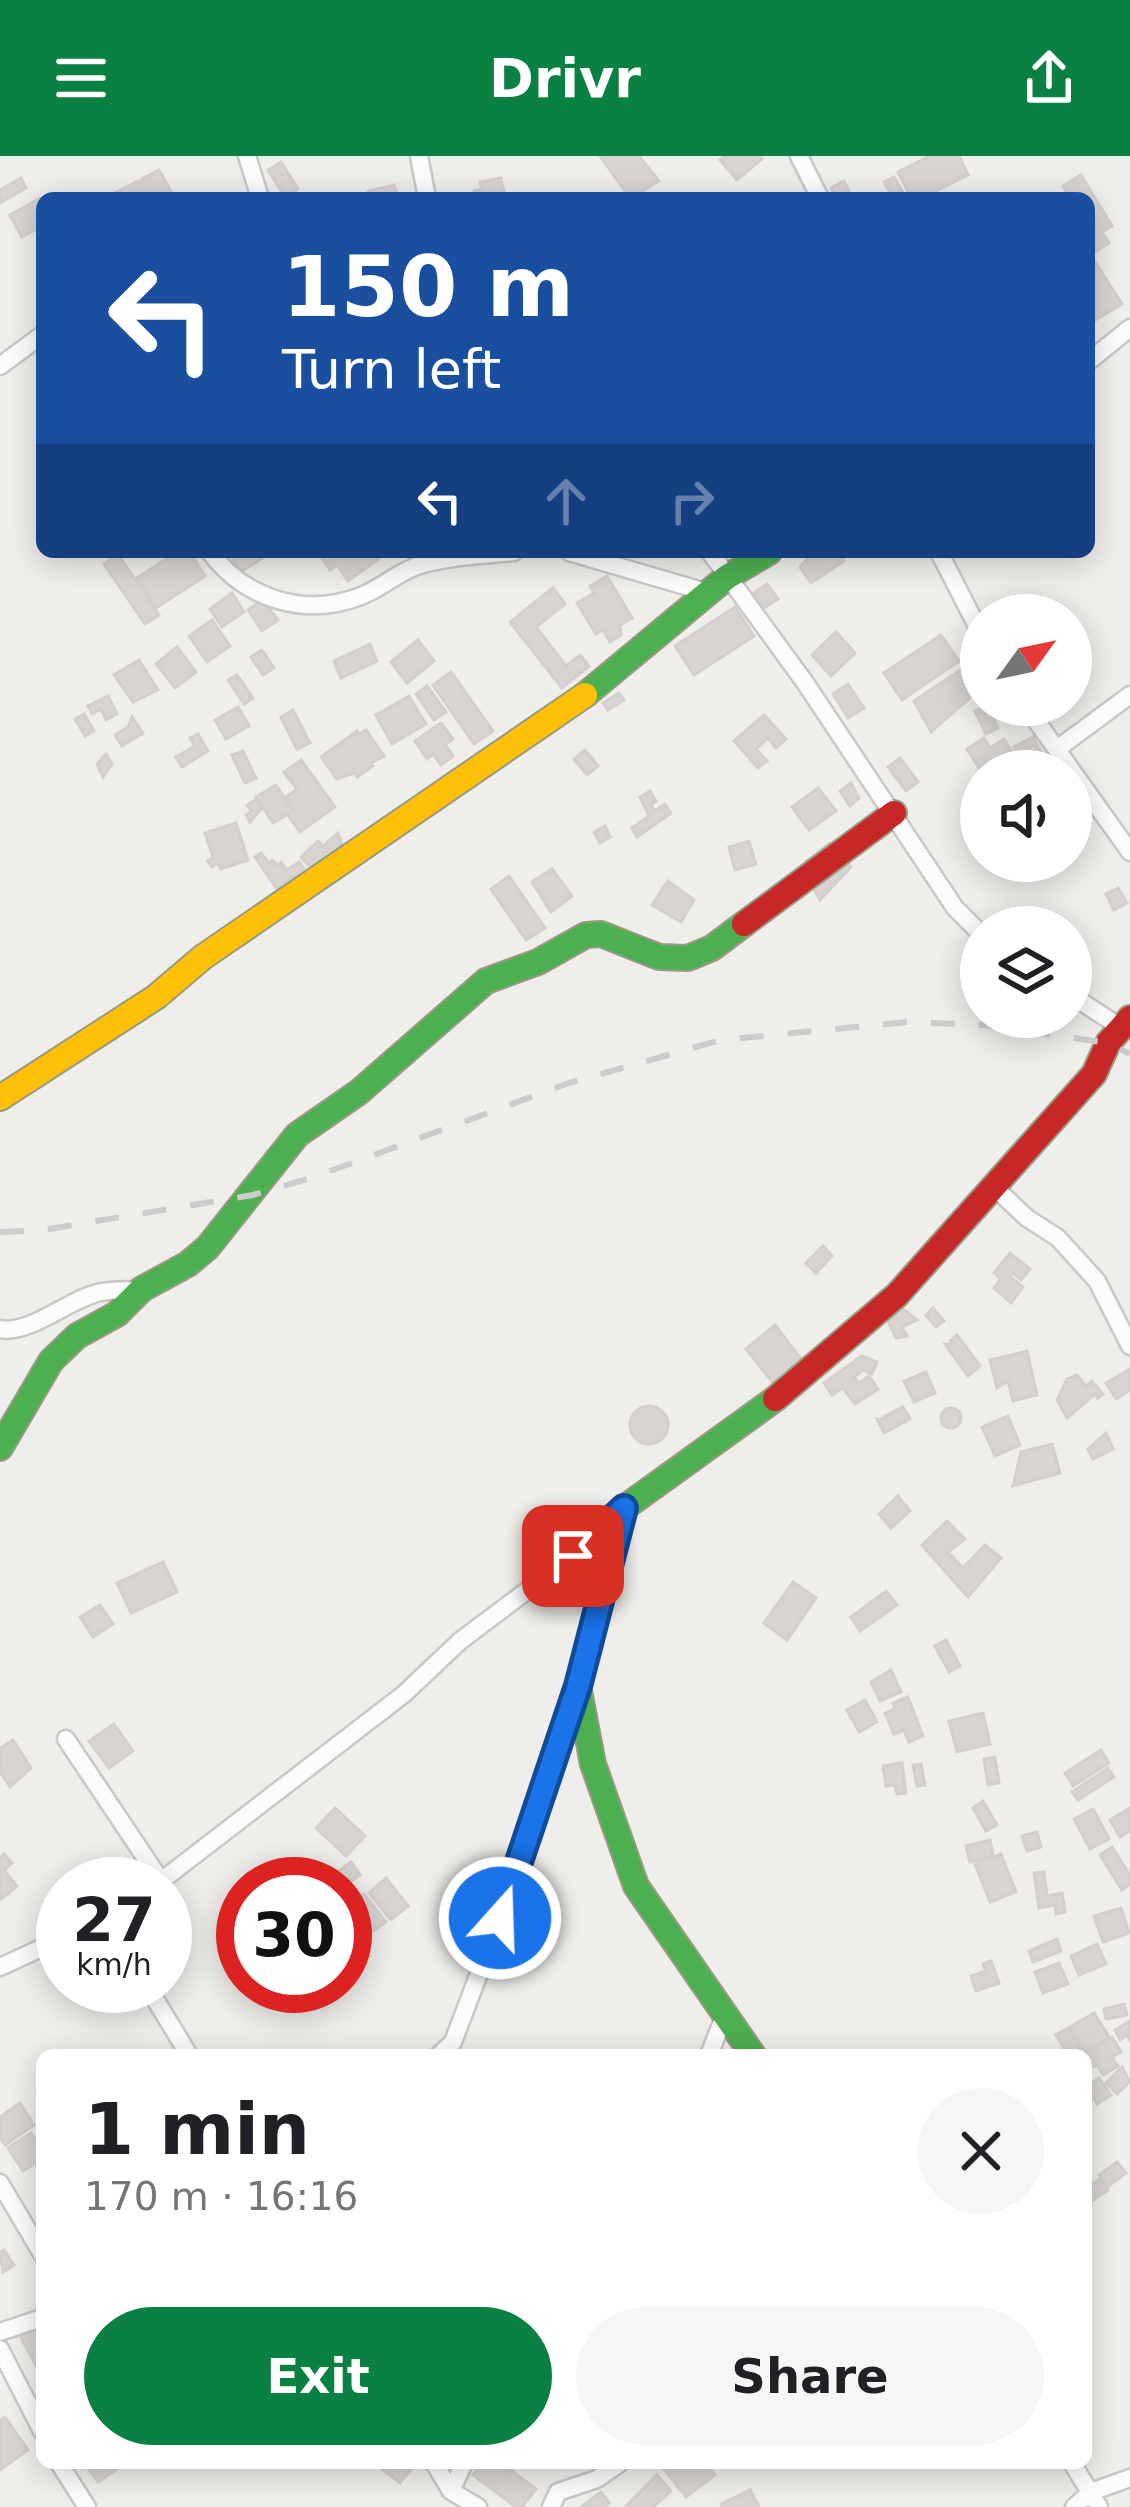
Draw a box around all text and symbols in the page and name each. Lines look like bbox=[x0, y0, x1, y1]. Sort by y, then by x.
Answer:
icon: menu bbox=[48, 45, 114, 111]
icon: share bbox=[1016, 45, 1082, 111]
text: Drivr bbox=[489, 47, 641, 110]
text: 150 m bbox=[282, 238, 574, 336]
icon: left bbox=[84, 240, 240, 396]
text: Turn left bbox=[282, 338, 501, 401]
icon: left bbox=[407, 468, 473, 534]
icon: ahead bbox=[533, 468, 599, 534]
icon: right bbox=[659, 468, 725, 534]
north arrow bbox=[960, 594, 1092, 726]
map controls bbox=[960, 594, 1092, 1038]
button: sound bbox=[960, 750, 1092, 882]
button: layers bbox=[960, 906, 1092, 1038]
pin bbox=[522, 1505, 624, 1607]
icon: arrive bbox=[540, 1523, 606, 1589]
position arrow bbox=[437, 1855, 563, 1981]
speed limit sign: 30 bbox=[216, 1857, 372, 2013]
text: 27 bbox=[72, 1885, 156, 1955]
text: km/h bbox=[76, 1947, 152, 1982]
text: 1 min bbox=[84, 2087, 310, 2171]
button: close bbox=[918, 2088, 1044, 2214]
text: 170 m · 16:16 bbox=[84, 2174, 358, 2219]
button: Exit bbox=[84, 2307, 552, 2445]
button: Share bbox=[576, 2307, 1044, 2445]

